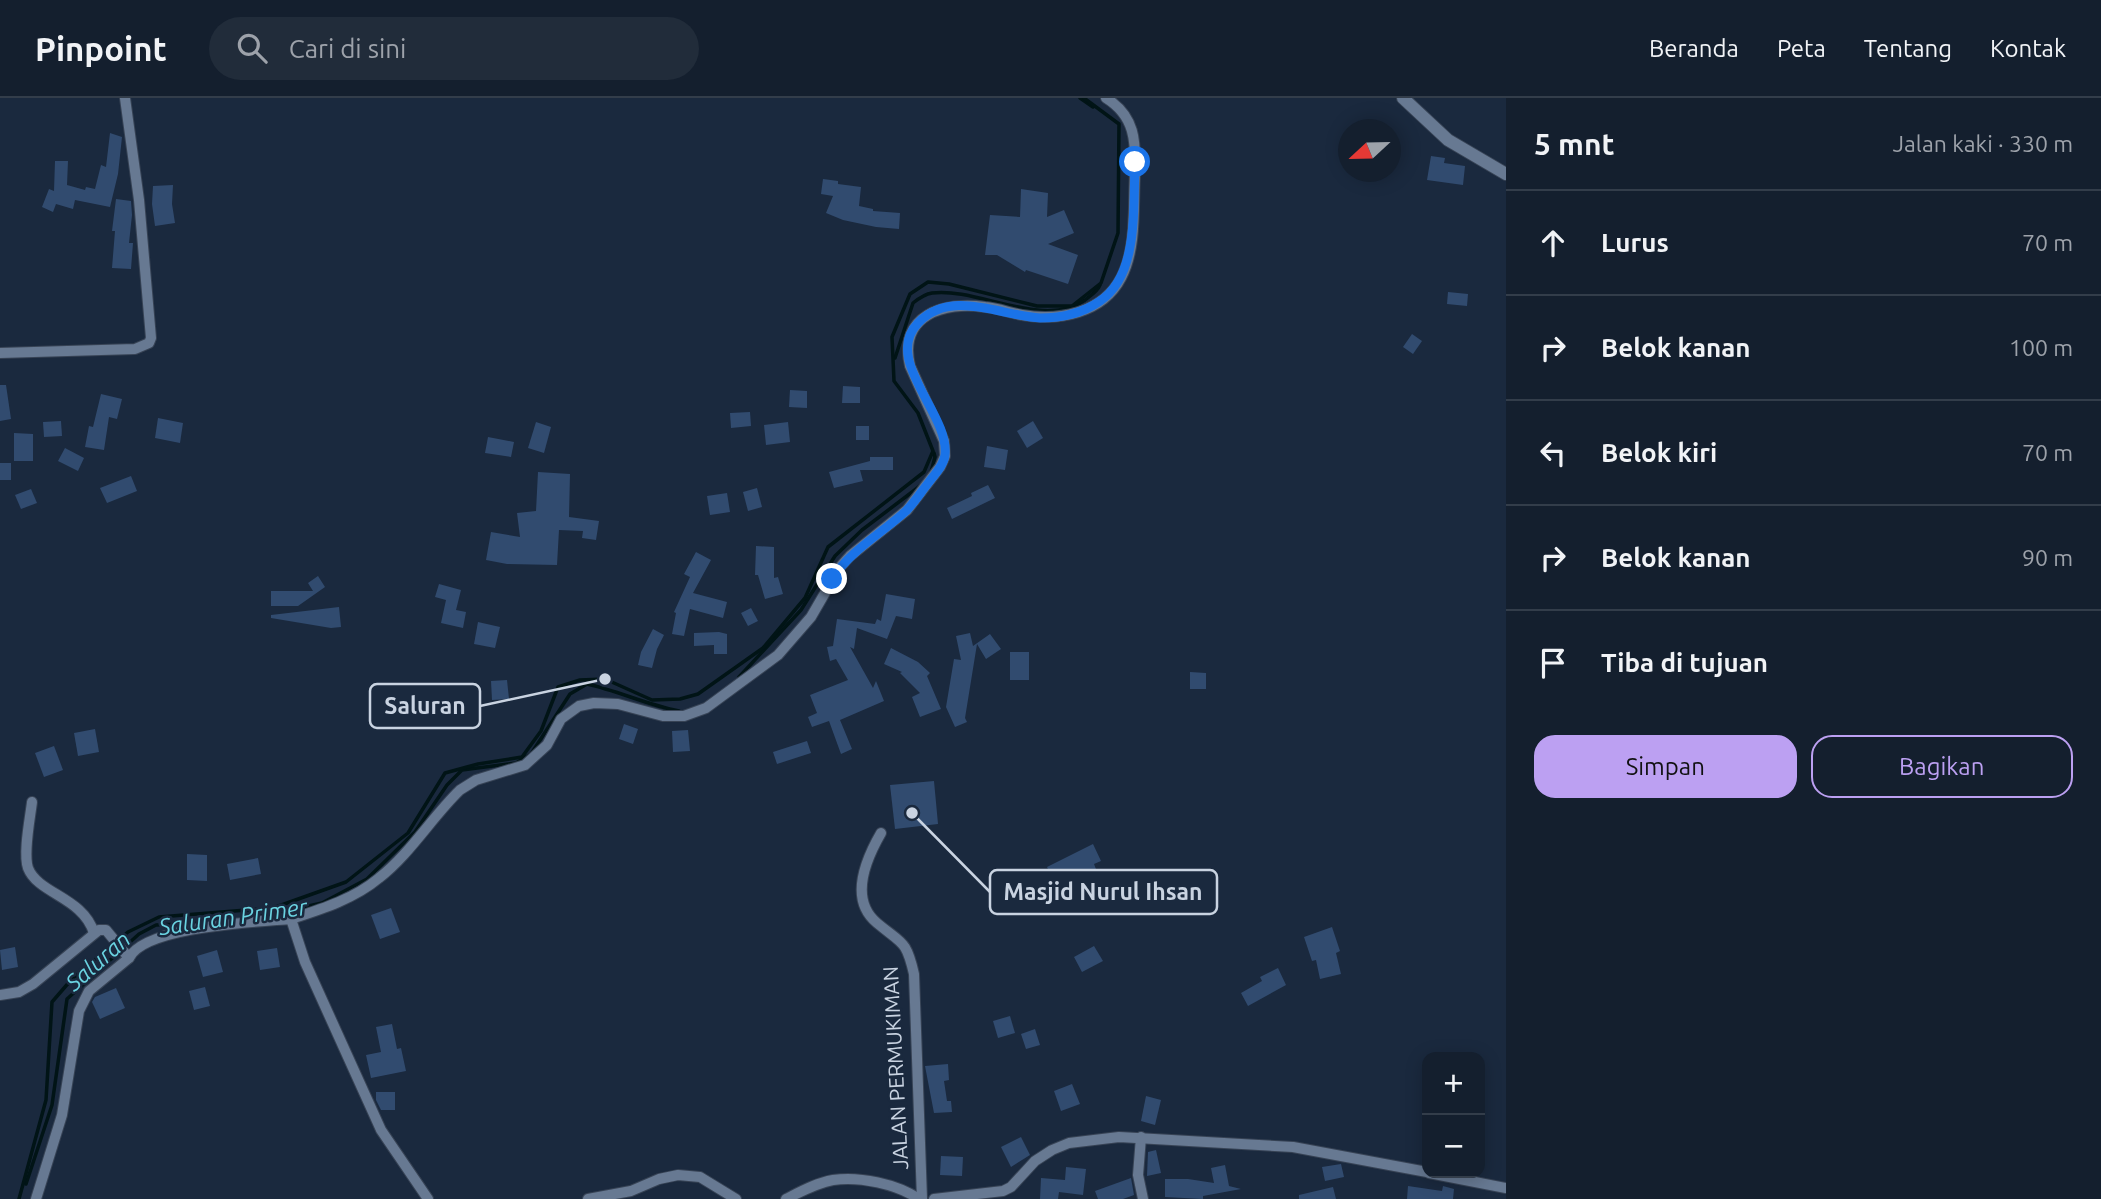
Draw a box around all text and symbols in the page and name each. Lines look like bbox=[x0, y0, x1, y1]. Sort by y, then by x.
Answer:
search box bbox=[209, 17, 699, 80]
icon: search bbox=[233, 29, 271, 67]
text: Pinpoint bbox=[35, 30, 167, 67]
text: Cari di sini bbox=[289, 34, 406, 63]
text: Beranda bbox=[1649, 35, 1739, 62]
text: Peta bbox=[1777, 35, 1826, 62]
text: Tentang bbox=[1864, 35, 1952, 62]
text: Kontak bbox=[1990, 35, 2066, 62]
north arrow bbox=[1338, 119, 1401, 182]
text: 5 mnt bbox=[1534, 127, 1614, 161]
text: Jalan kaki · 330 m bbox=[1893, 131, 2073, 156]
route start bbox=[1119, 146, 1150, 177]
icon: ahead bbox=[1534, 224, 1572, 262]
text: Lurus bbox=[1601, 228, 1669, 257]
text: 70 m bbox=[2022, 230, 2073, 255]
icon: right bbox=[1534, 329, 1572, 367]
text: Belok kanan bbox=[1601, 333, 1751, 362]
text: 100 m bbox=[2009, 335, 2073, 360]
icon: left bbox=[1534, 434, 1572, 472]
text: Belok kiri bbox=[1601, 438, 1717, 467]
text: 70 m bbox=[2022, 440, 2073, 465]
icon: right bbox=[1534, 539, 1572, 577]
text: Belok kanan bbox=[1601, 543, 1751, 572]
text: 90 m bbox=[2022, 545, 2073, 570]
route end bbox=[816, 563, 847, 594]
icon: arrive bbox=[1534, 644, 1572, 682]
text: Tiba di tujuan bbox=[1601, 648, 1768, 677]
callout: Saluran bbox=[370, 684, 480, 728]
text: Saluran bbox=[384, 693, 466, 718]
button: Simpan bbox=[1534, 735, 1797, 798]
button: Bagikan bbox=[1811, 735, 2073, 798]
callout: Masjid Nurul Ihsan bbox=[990, 870, 1217, 914]
text: Masjid Nurul Ihsan bbox=[1004, 879, 1202, 904]
water label: Saluran Primer bbox=[156, 894, 310, 939]
water label: Saluran bbox=[60, 926, 135, 996]
street label: JALAN PERMUKIMAN bbox=[878, 966, 912, 1170]
map controls bbox=[1422, 1052, 1485, 1178]
button: + bbox=[1422, 1052, 1485, 1115]
button: − bbox=[1422, 1115, 1485, 1178]

